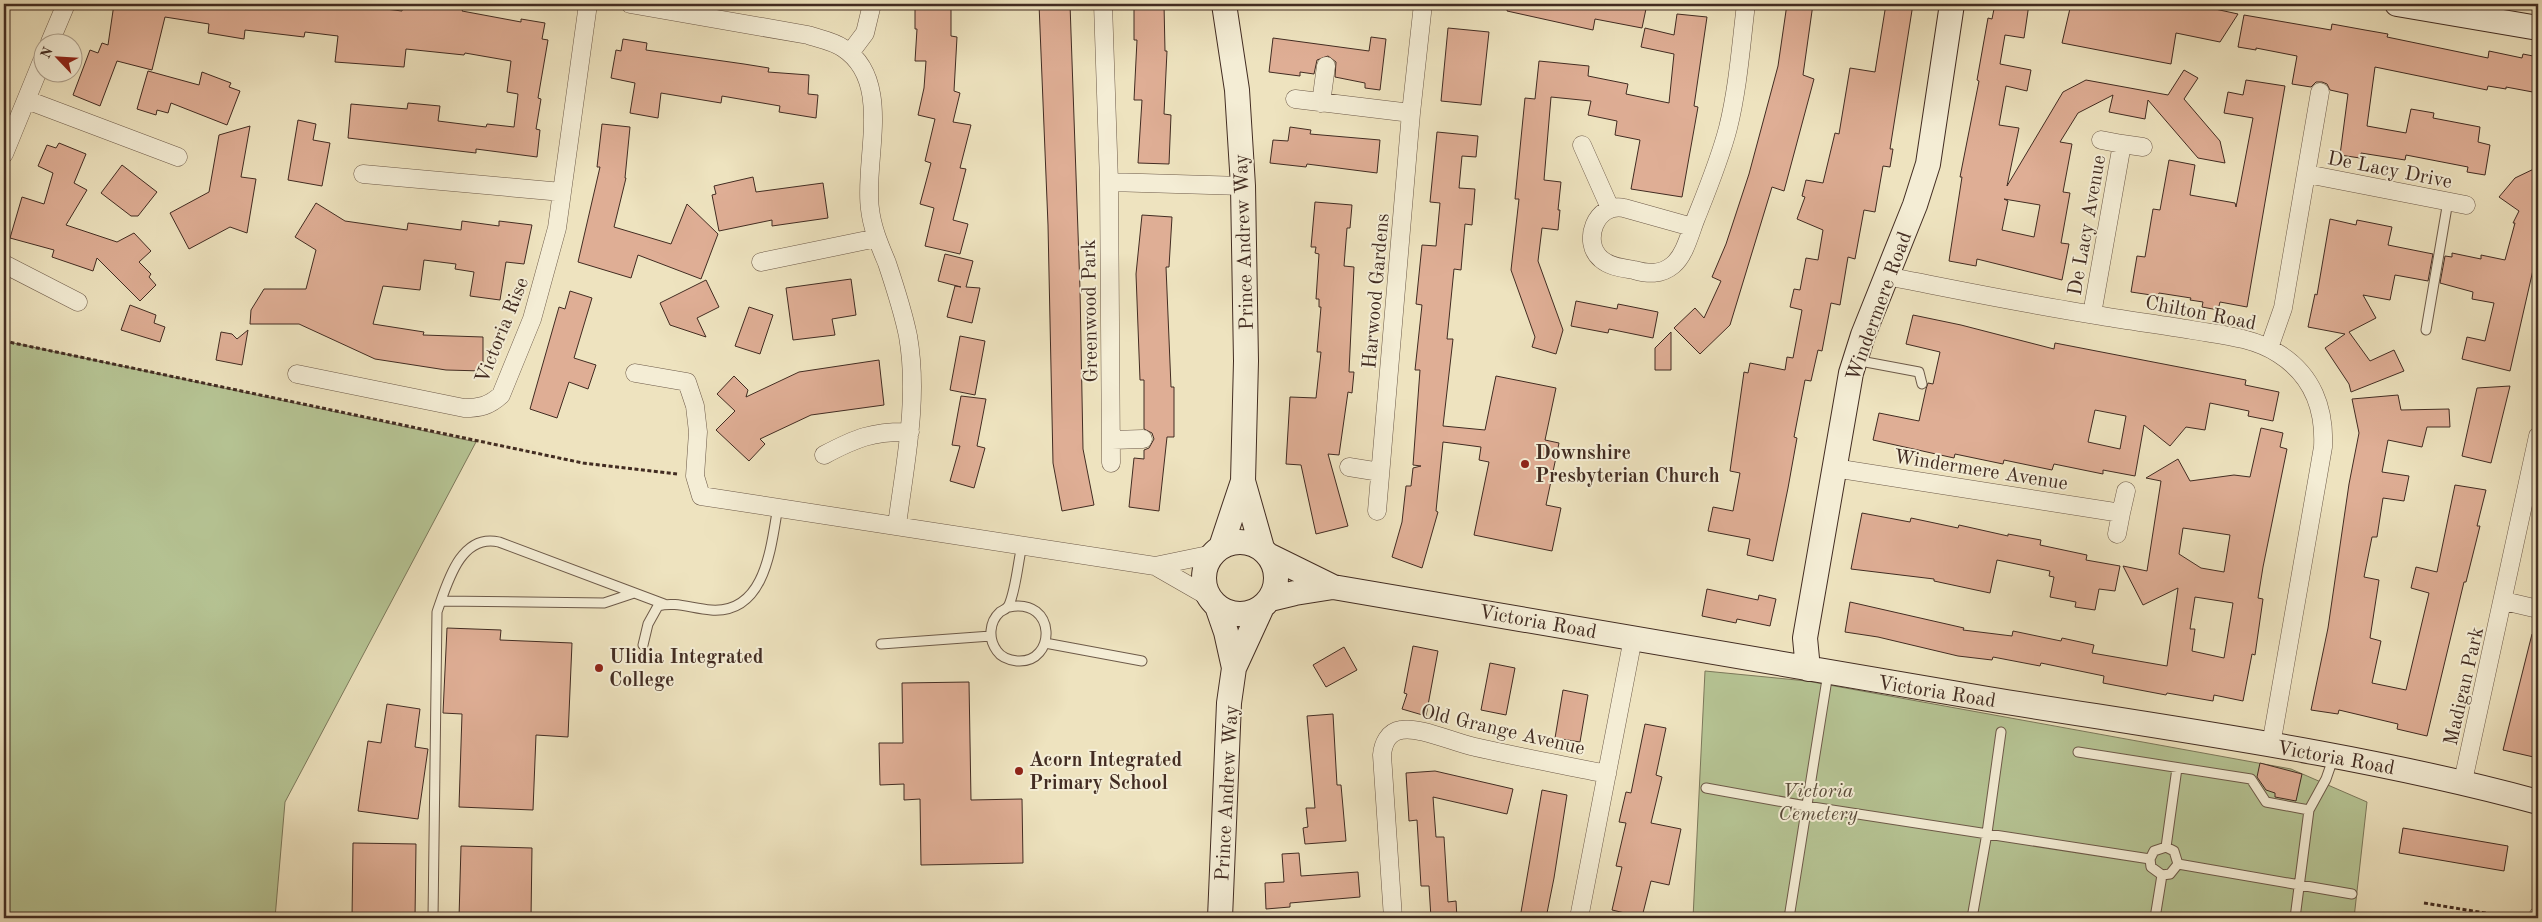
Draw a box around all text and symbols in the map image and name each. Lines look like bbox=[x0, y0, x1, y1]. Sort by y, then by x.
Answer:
north arrow bbox=[32, 32, 82, 82]
text: N bbox=[39, 45, 56, 61]
street label: De Lacy Drive bbox=[2326, 149, 2454, 193]
street label: Prince Andrew Way bbox=[1232, 153, 1258, 330]
street label: De Lacy Avenue bbox=[2066, 154, 2110, 297]
street label: Harwood Gardens bbox=[1360, 213, 1394, 370]
street label: Windermere Road bbox=[1844, 229, 1916, 384]
street label: Greenwood Park bbox=[1080, 239, 1102, 383]
street label: Victoria Rise bbox=[473, 275, 533, 387]
street label: Chilton Road bbox=[2143, 293, 2258, 335]
place label: Downshire Presbyterian Church bbox=[1535, 444, 1720, 487]
street label: Windermere Avenue bbox=[1892, 447, 2069, 495]
marker: Downshire Presbyterian Church bbox=[1519, 458, 1531, 470]
street label: Victoria Road bbox=[1477, 603, 1598, 643]
street label: Madigan Park bbox=[2442, 625, 2488, 748]
place label: Ulidia Integrated College bbox=[609, 648, 764, 691]
marker: Ulidia Integrated College bbox=[593, 662, 605, 674]
street label: Victoria Road bbox=[1876, 674, 1997, 712]
street label: Old Grange Avenue bbox=[1419, 702, 1587, 760]
street label: Prince Andrew Way bbox=[1213, 704, 1243, 882]
street label: Victoria Road bbox=[2275, 739, 2396, 779]
place label: Acorn Integrated Primary School bbox=[1029, 751, 1182, 794]
marker: Acorn Integrated Primary School bbox=[1013, 765, 1025, 777]
park label: Victoria Cemetery bbox=[1778, 782, 1858, 825]

